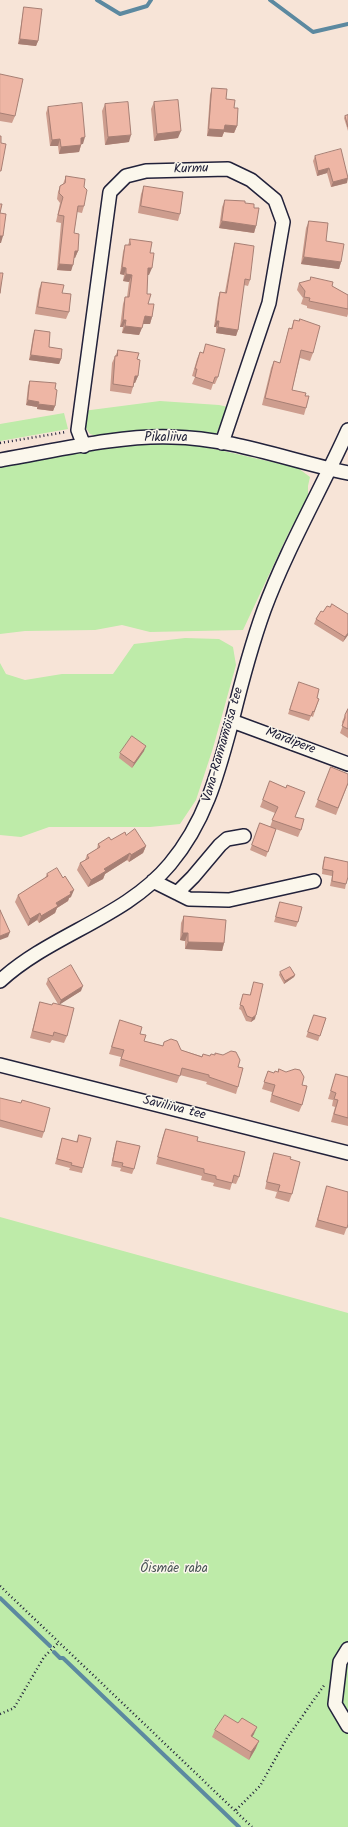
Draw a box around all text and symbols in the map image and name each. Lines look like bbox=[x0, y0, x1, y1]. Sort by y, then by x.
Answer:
street label: Kurmu bbox=[173, 162, 209, 178]
street label: Pikaliiva bbox=[144, 431, 188, 447]
street label: Vana-Rannamõisa tee bbox=[200, 686, 248, 804]
street label: Mardipere bbox=[263, 725, 317, 759]
street label: Saviliiva tee bbox=[141, 1094, 207, 1124]
park label: Õismäe raba bbox=[140, 1562, 208, 1578]

